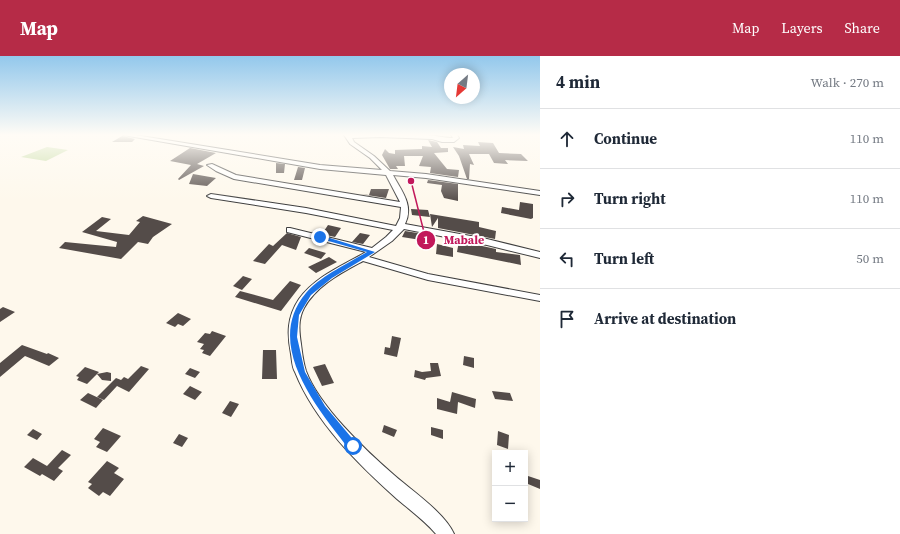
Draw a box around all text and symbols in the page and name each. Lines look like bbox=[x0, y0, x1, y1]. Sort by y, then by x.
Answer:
text: Map bbox=[20, 15, 58, 41]
text: Map bbox=[732, 18, 759, 38]
text: Layers bbox=[781, 18, 823, 38]
text: Share bbox=[845, 18, 880, 38]
north arrow bbox=[444, 68, 480, 104]
text: 4 min bbox=[556, 70, 600, 94]
text: Walk · 270 m bbox=[811, 74, 884, 91]
icon: ahead bbox=[556, 128, 578, 150]
text: Continue bbox=[594, 128, 657, 149]
text: 110 m bbox=[850, 130, 884, 147]
icon: right bbox=[556, 188, 578, 210]
text: Turn right bbox=[594, 188, 666, 209]
text: 110 m bbox=[850, 190, 884, 207]
route end bbox=[311, 228, 329, 246]
callout: Mabale bbox=[416, 228, 493, 252]
text: 1 bbox=[423, 232, 429, 248]
text: Mabale bbox=[444, 232, 484, 248]
icon: left bbox=[556, 248, 578, 270]
text: Turn left bbox=[594, 248, 654, 269]
text: 50 m bbox=[856, 250, 884, 267]
icon: arrive bbox=[556, 308, 578, 330]
text: Arrive at destination bbox=[594, 308, 736, 329]
route start bbox=[344, 437, 362, 455]
map controls bbox=[492, 450, 528, 522]
button: + bbox=[492, 450, 528, 486]
button: − bbox=[492, 486, 528, 522]

